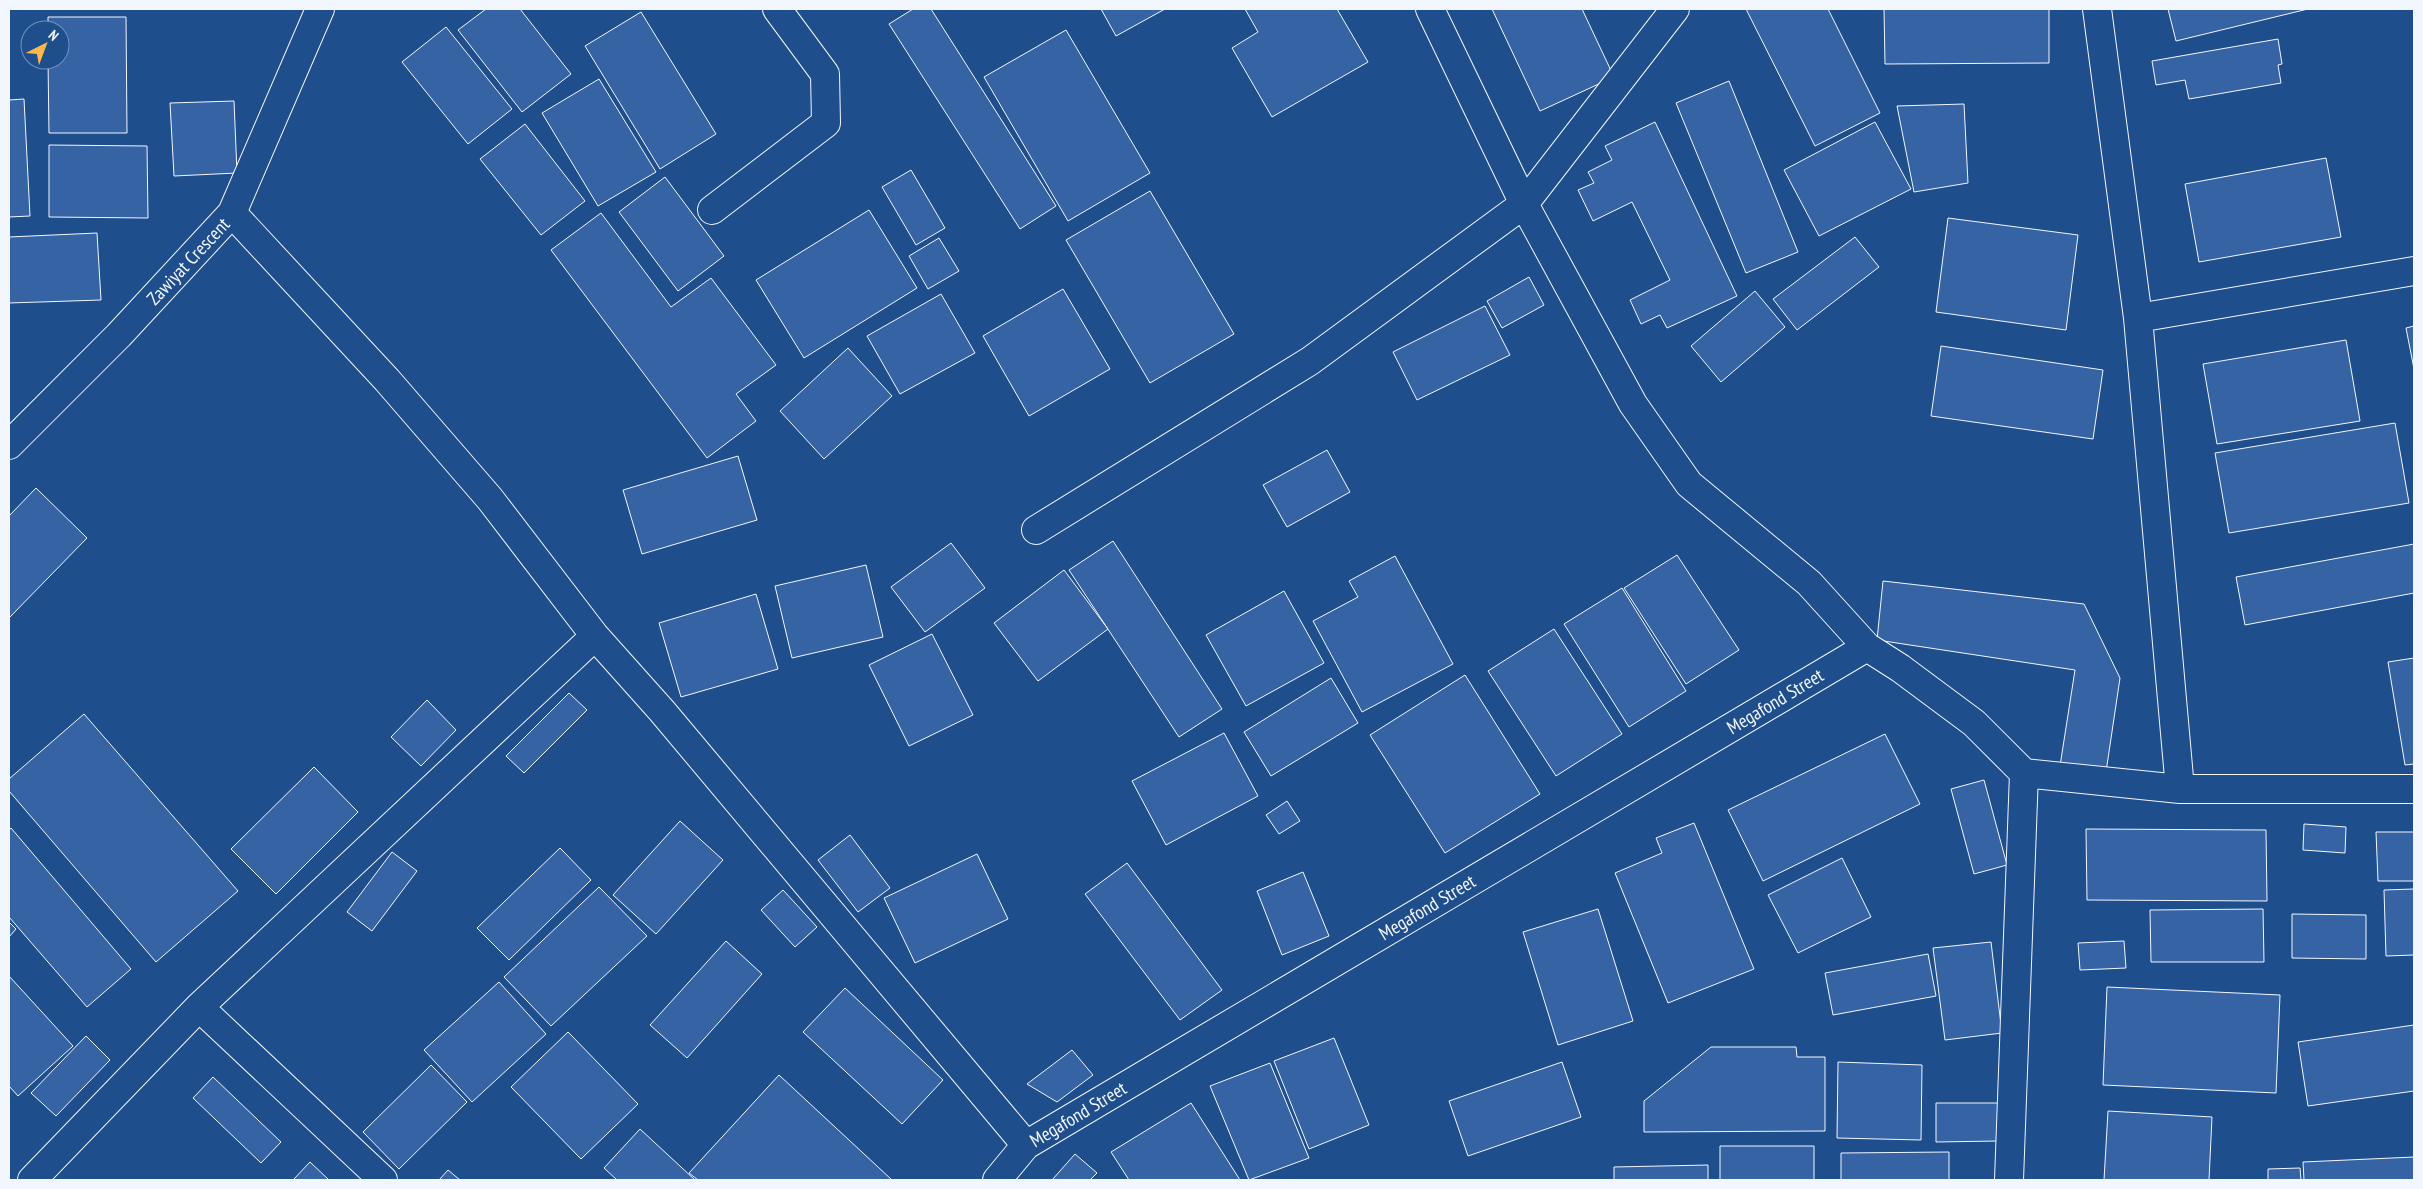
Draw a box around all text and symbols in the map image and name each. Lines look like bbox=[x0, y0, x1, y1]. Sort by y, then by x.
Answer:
north arrow bbox=[20, 20, 70, 70]
text: N bbox=[45, 26, 63, 45]
street label: Zawiyat Crescent bbox=[141, 212, 235, 310]
street label: Megafond Street bbox=[1722, 662, 1828, 739]
street label: Megafond Street bbox=[1374, 868, 1480, 945]
street label: Megafond Street bbox=[1025, 1075, 1131, 1152]

